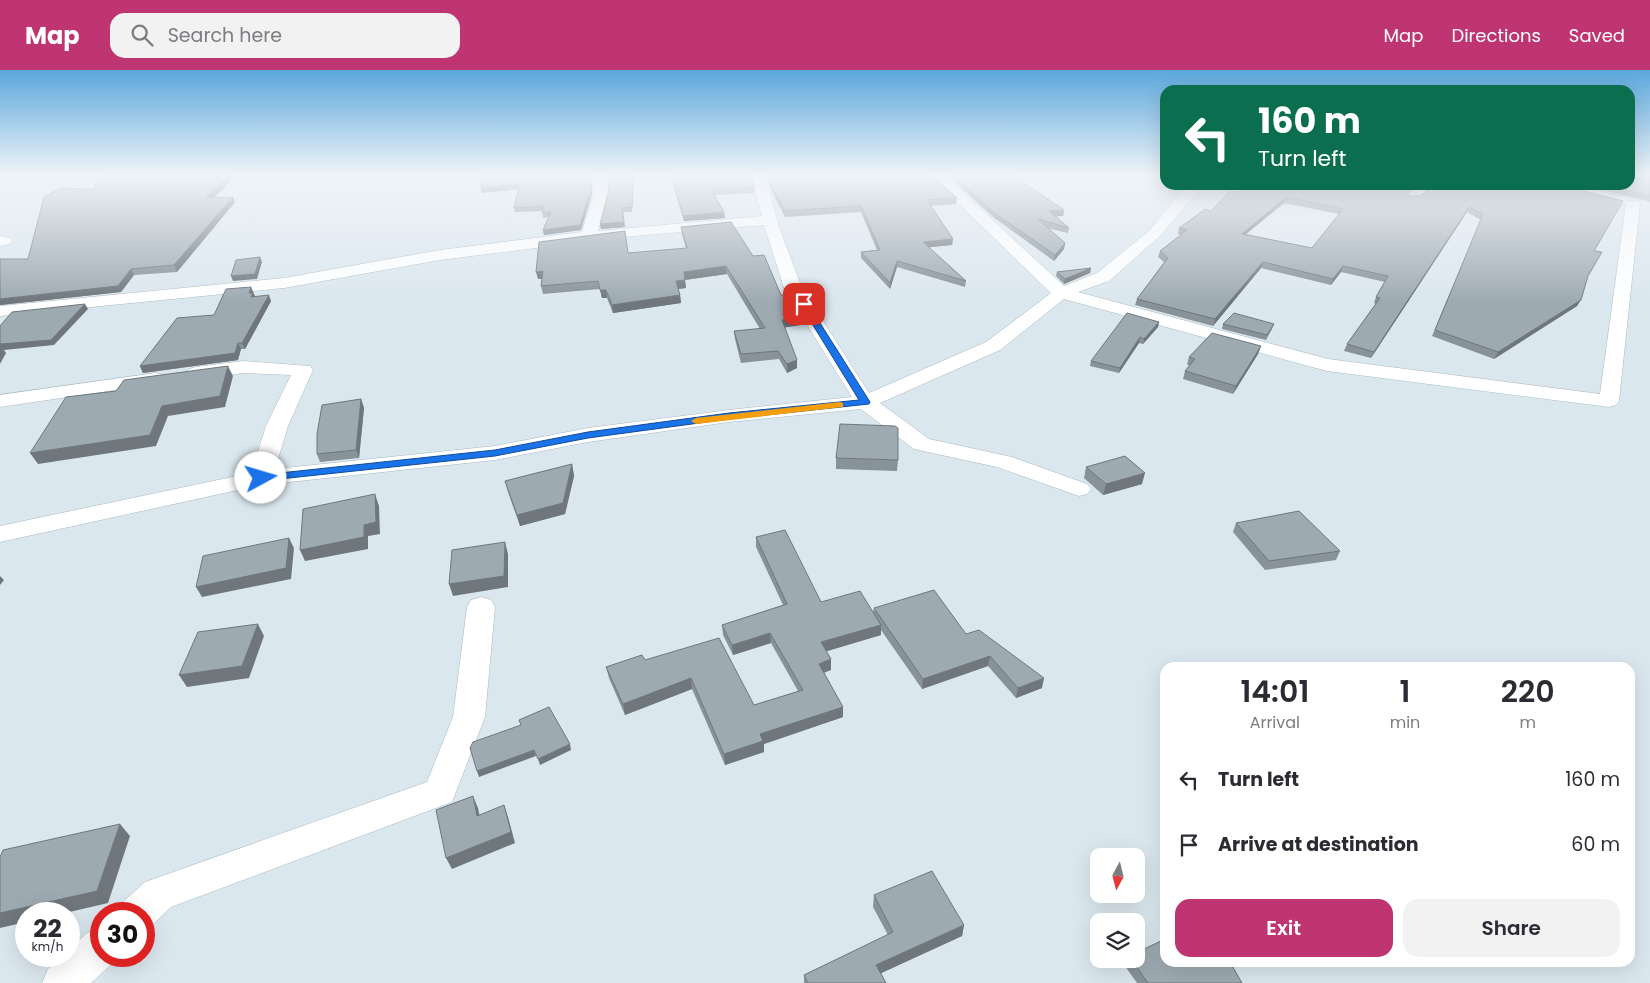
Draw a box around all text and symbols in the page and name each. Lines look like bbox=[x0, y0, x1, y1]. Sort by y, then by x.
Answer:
search box bbox=[110, 13, 460, 58]
text: Map bbox=[25, 19, 80, 52]
icon: search bbox=[128, 21, 156, 49]
text: Search here bbox=[168, 22, 282, 49]
text: Map bbox=[1384, 23, 1423, 48]
text: Directions bbox=[1451, 23, 1541, 48]
text: Saved bbox=[1569, 23, 1625, 48]
text: 160 m bbox=[1258, 96, 1361, 145]
icon: left bbox=[1175, 105, 1240, 170]
text: Turn left bbox=[1258, 143, 1346, 174]
pin bbox=[783, 283, 825, 325]
icon: arrive bbox=[790, 290, 818, 318]
position arrow bbox=[234, 451, 286, 503]
text: 14:01 bbox=[1240, 670, 1309, 713]
text: 1 bbox=[1400, 670, 1410, 713]
text: 220 bbox=[1501, 670, 1555, 713]
text: Arrival bbox=[1250, 711, 1300, 734]
text: min bbox=[1390, 711, 1420, 734]
text: m bbox=[1519, 711, 1536, 734]
icon: left bbox=[1175, 766, 1203, 794]
text: Turn left bbox=[1218, 766, 1299, 793]
text: 160 m bbox=[1565, 766, 1620, 793]
icon: arrive bbox=[1175, 831, 1203, 859]
text: Arrive at destination bbox=[1218, 831, 1419, 858]
text: 60 m bbox=[1571, 831, 1620, 858]
north arrow bbox=[1090, 848, 1145, 902]
map controls bbox=[1090, 848, 1145, 968]
button: Exit bbox=[1175, 899, 1393, 957]
button: Share bbox=[1403, 899, 1620, 957]
speed limit sign: 30 bbox=[90, 902, 155, 967]
text: 22 bbox=[33, 911, 62, 946]
button: layers bbox=[1090, 913, 1145, 968]
text: km/h bbox=[32, 938, 63, 955]

